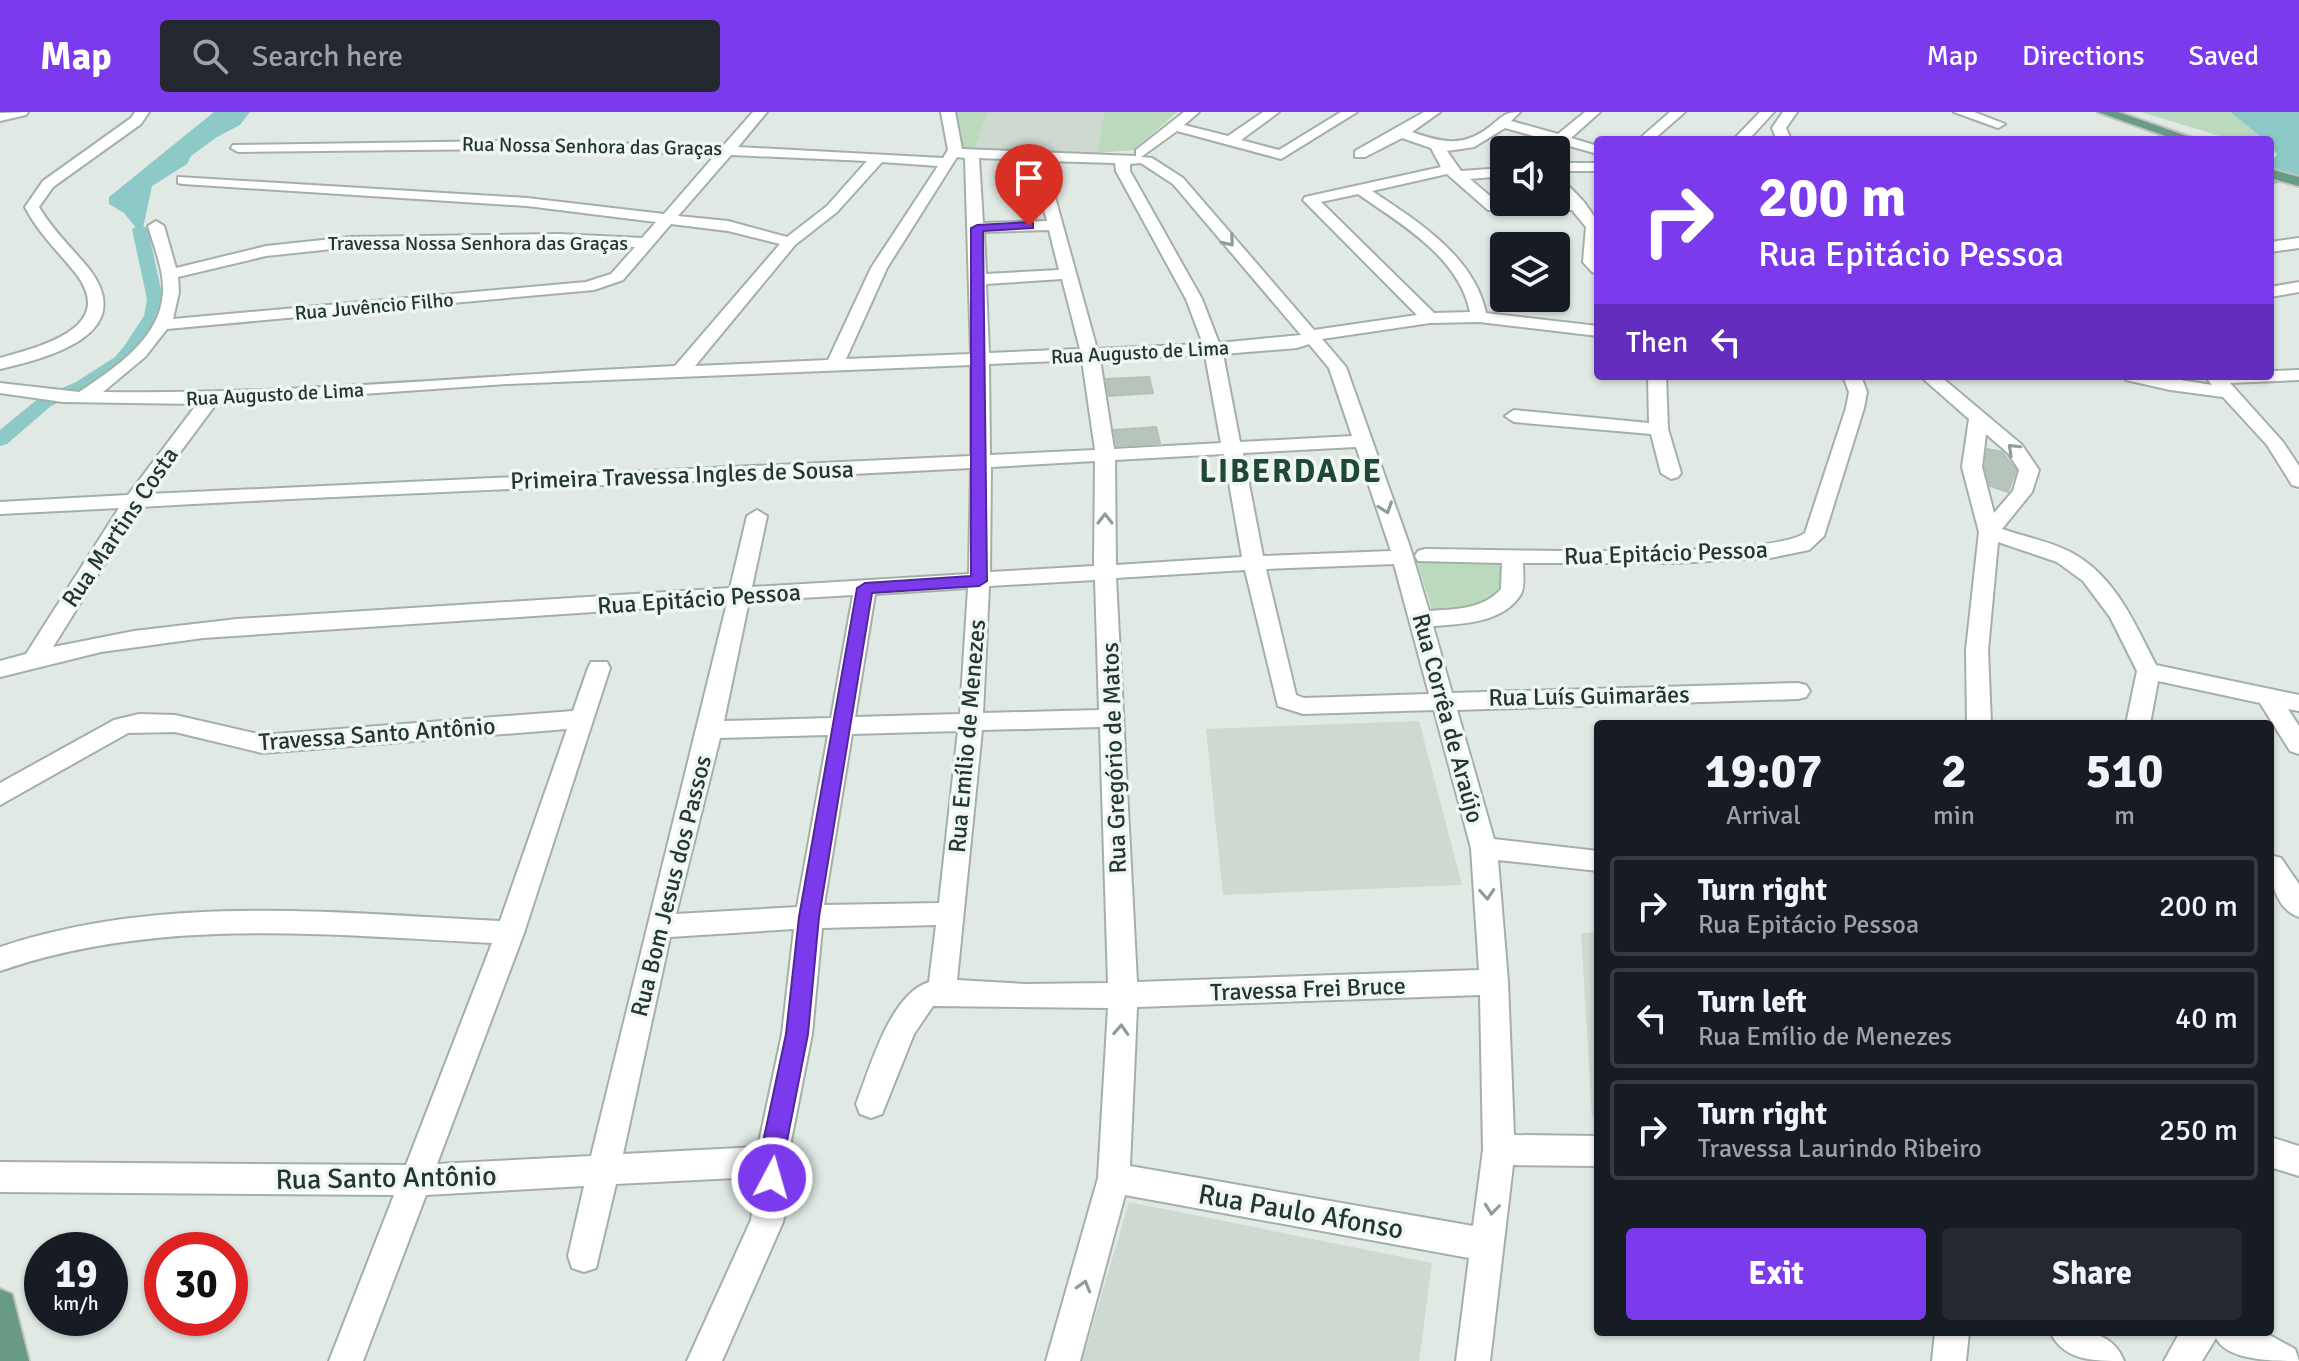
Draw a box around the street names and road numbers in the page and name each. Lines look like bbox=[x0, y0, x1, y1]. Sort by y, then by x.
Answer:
street label: Rua Nossa Senhora das Graças bbox=[462, 132, 723, 161]
street label: Travessa Nossa Senhora das Graças bbox=[328, 231, 628, 256]
street label: Rua Juvêncio Filho bbox=[293, 287, 455, 326]
street label: Rua Augusto de Lima bbox=[1050, 335, 1230, 370]
street label: Rua Augusto de Lima bbox=[185, 377, 365, 412]
street label: Rua Martins Costa bbox=[55, 441, 185, 613]
street label: Primeira Travessa Ingles de Sousa bbox=[510, 454, 854, 496]
street label: Rua Epitácio Pessoa bbox=[1563, 534, 1769, 572]
street label: Rua Epitácio Pessoa bbox=[596, 577, 802, 621]
street label: Rua Corrêa de Araújo bbox=[1406, 610, 1490, 826]
street label: Rua Emílio de Menezes bbox=[942, 618, 992, 854]
street label: Rua Gregório de Matos bbox=[1095, 642, 1133, 874]
street label: Rua Luís Guimarães bbox=[1488, 679, 1690, 713]
street label: Travessa Santo Antônio bbox=[258, 711, 496, 757]
street label: Rua Bom Jesus dos Passos bbox=[624, 752, 718, 1020]
street label: Travessa Frei Bruce bbox=[1210, 971, 1406, 1007]
street label: Rua Santo Antônio bbox=[275, 1159, 497, 1197]
street label: Rua Paulo Afonso bbox=[1196, 1177, 1406, 1247]

